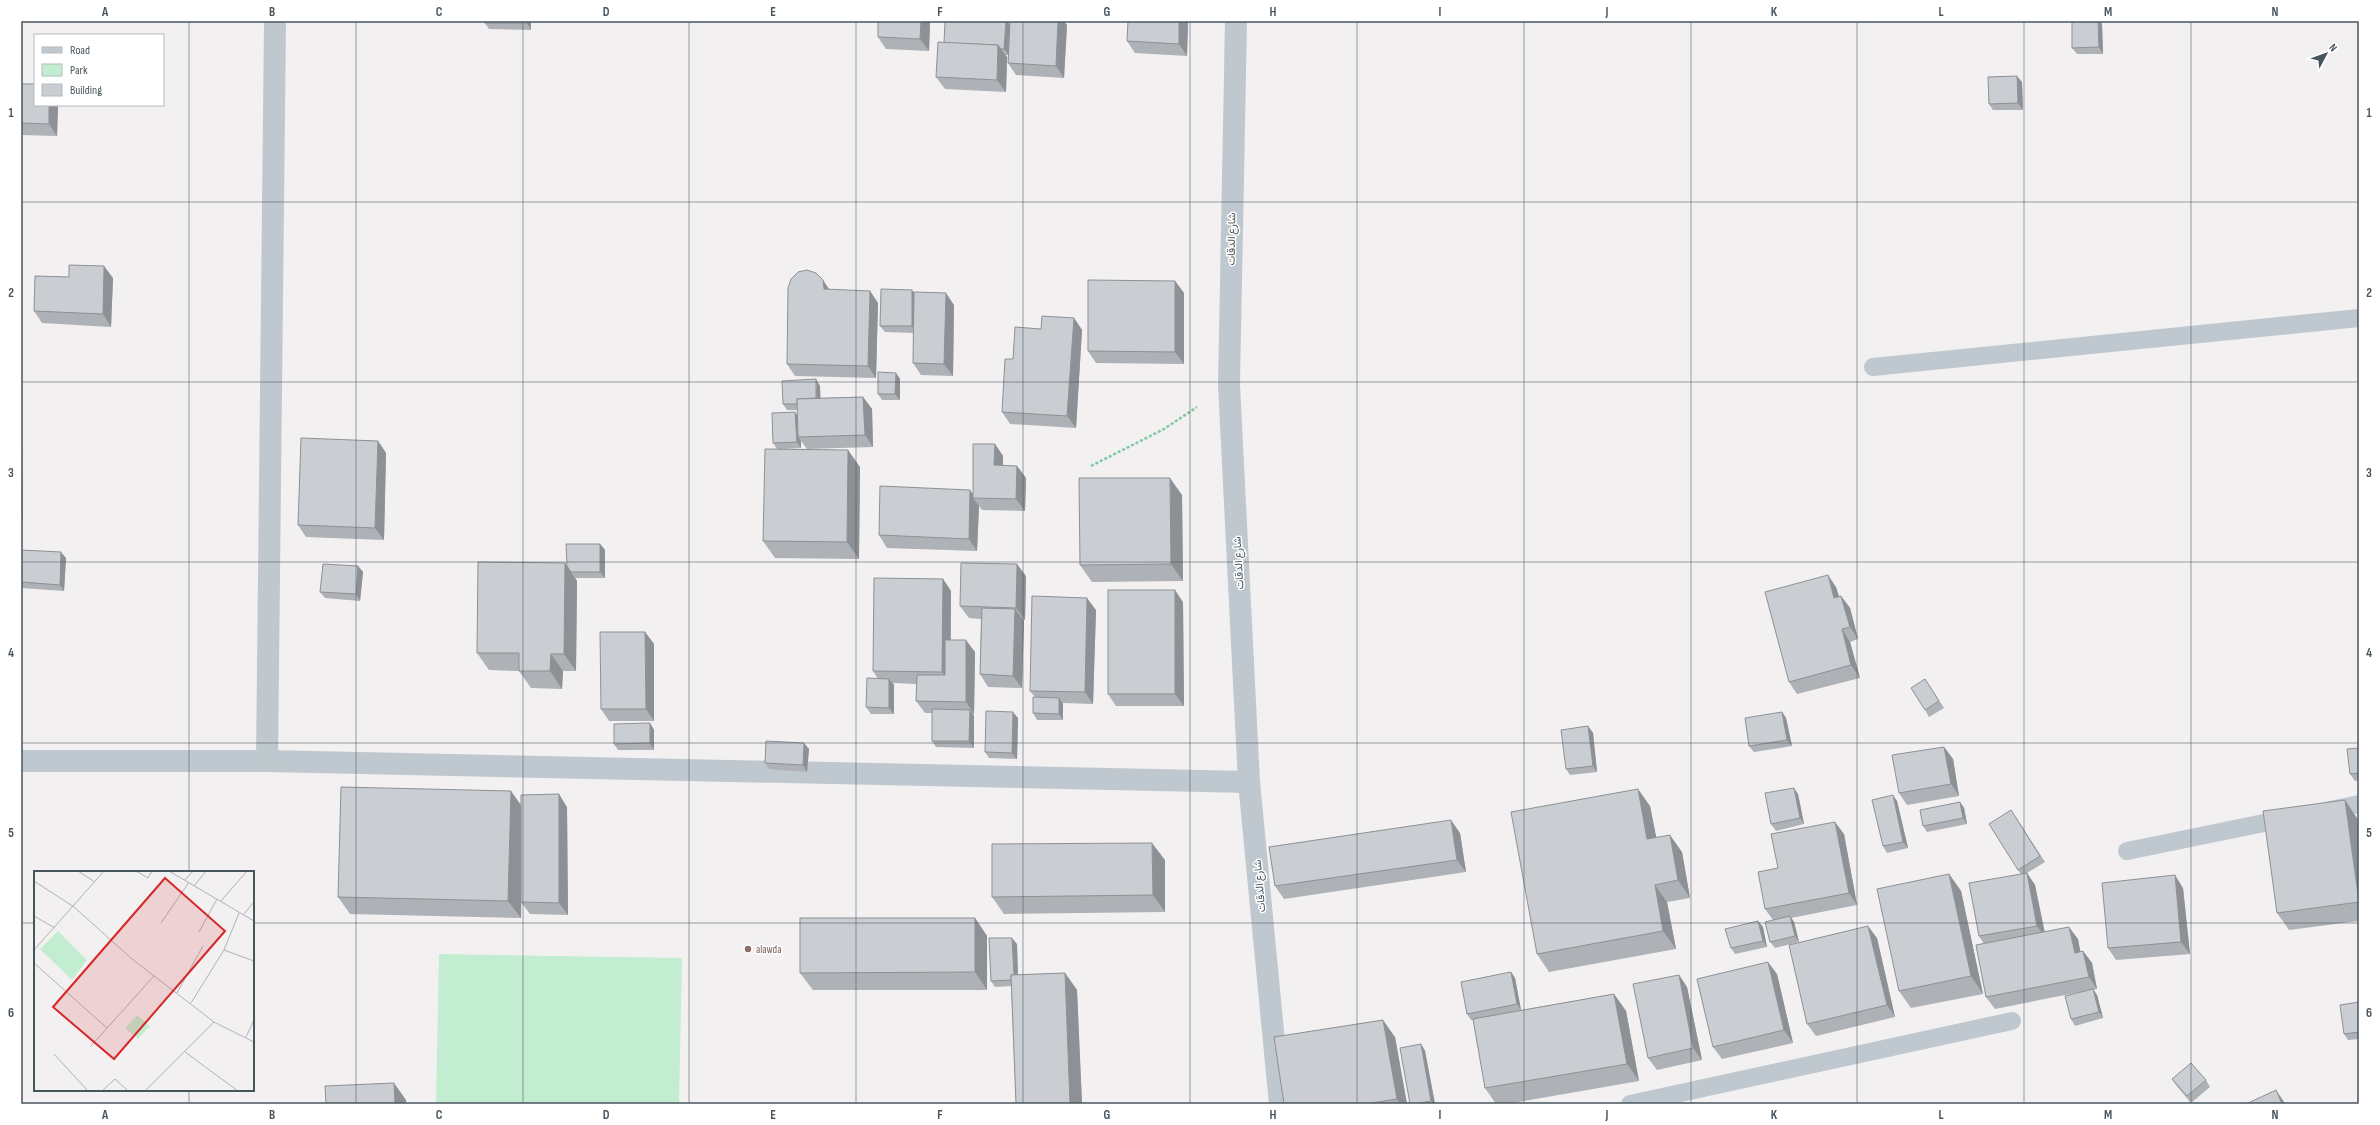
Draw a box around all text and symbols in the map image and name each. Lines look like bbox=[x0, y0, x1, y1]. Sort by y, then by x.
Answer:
text: A bbox=[101, 4, 109, 20]
text: B bbox=[269, 4, 275, 20]
text: C bbox=[436, 4, 443, 20]
text: D bbox=[603, 4, 610, 20]
text: E bbox=[770, 4, 776, 20]
text: F bbox=[937, 4, 943, 20]
text: G bbox=[1104, 4, 1111, 20]
text: H bbox=[1270, 4, 1277, 20]
text: I bbox=[1439, 4, 1442, 20]
text: J bbox=[1605, 4, 1609, 20]
text: K bbox=[1771, 4, 1778, 20]
text: L bbox=[1938, 4, 1944, 20]
text: M bbox=[2104, 4, 2112, 20]
text: N bbox=[2272, 4, 2279, 20]
legend bbox=[34, 34, 164, 106]
north arrow bbox=[2306, 34, 2346, 74]
text: N bbox=[2326, 41, 2340, 54]
text: Road bbox=[70, 43, 90, 58]
text: Park bbox=[70, 63, 88, 78]
text: Building bbox=[70, 83, 102, 98]
text: 1 bbox=[8, 105, 14, 121]
text: 1 bbox=[2366, 105, 2372, 121]
street label: شارع الدقات bbox=[1225, 212, 1239, 266]
text: 2 bbox=[8, 285, 14, 301]
text: 2 bbox=[2366, 285, 2372, 301]
text: 3 bbox=[8, 465, 14, 481]
text: 3 bbox=[2366, 465, 2372, 481]
street label: شارع الدقات bbox=[1231, 536, 1247, 590]
text: 4 bbox=[8, 645, 14, 661]
text: 4 bbox=[2366, 645, 2372, 661]
text: 5 bbox=[8, 825, 14, 841]
text: 5 bbox=[2366, 825, 2372, 841]
street label: شارع الدقات bbox=[1251, 859, 1269, 913]
inset map bbox=[34, 871, 254, 1091]
place label: alawda bbox=[756, 943, 781, 956]
marker: alawda bbox=[743, 944, 753, 954]
text: 6 bbox=[8, 1005, 14, 1021]
text: 6 bbox=[2366, 1005, 2372, 1021]
text: A bbox=[101, 1107, 109, 1123]
text: B bbox=[269, 1107, 275, 1123]
text: C bbox=[436, 1107, 443, 1123]
text: D bbox=[603, 1107, 610, 1123]
text: E bbox=[770, 1107, 776, 1123]
text: F bbox=[937, 1107, 943, 1123]
text: G bbox=[1104, 1107, 1111, 1123]
text: H bbox=[1270, 1107, 1277, 1123]
text: I bbox=[1439, 1107, 1442, 1123]
text: J bbox=[1605, 1107, 1609, 1123]
text: K bbox=[1771, 1107, 1778, 1123]
text: L bbox=[1938, 1107, 1944, 1123]
text: M bbox=[2104, 1107, 2112, 1123]
text: N bbox=[2272, 1107, 2279, 1123]

